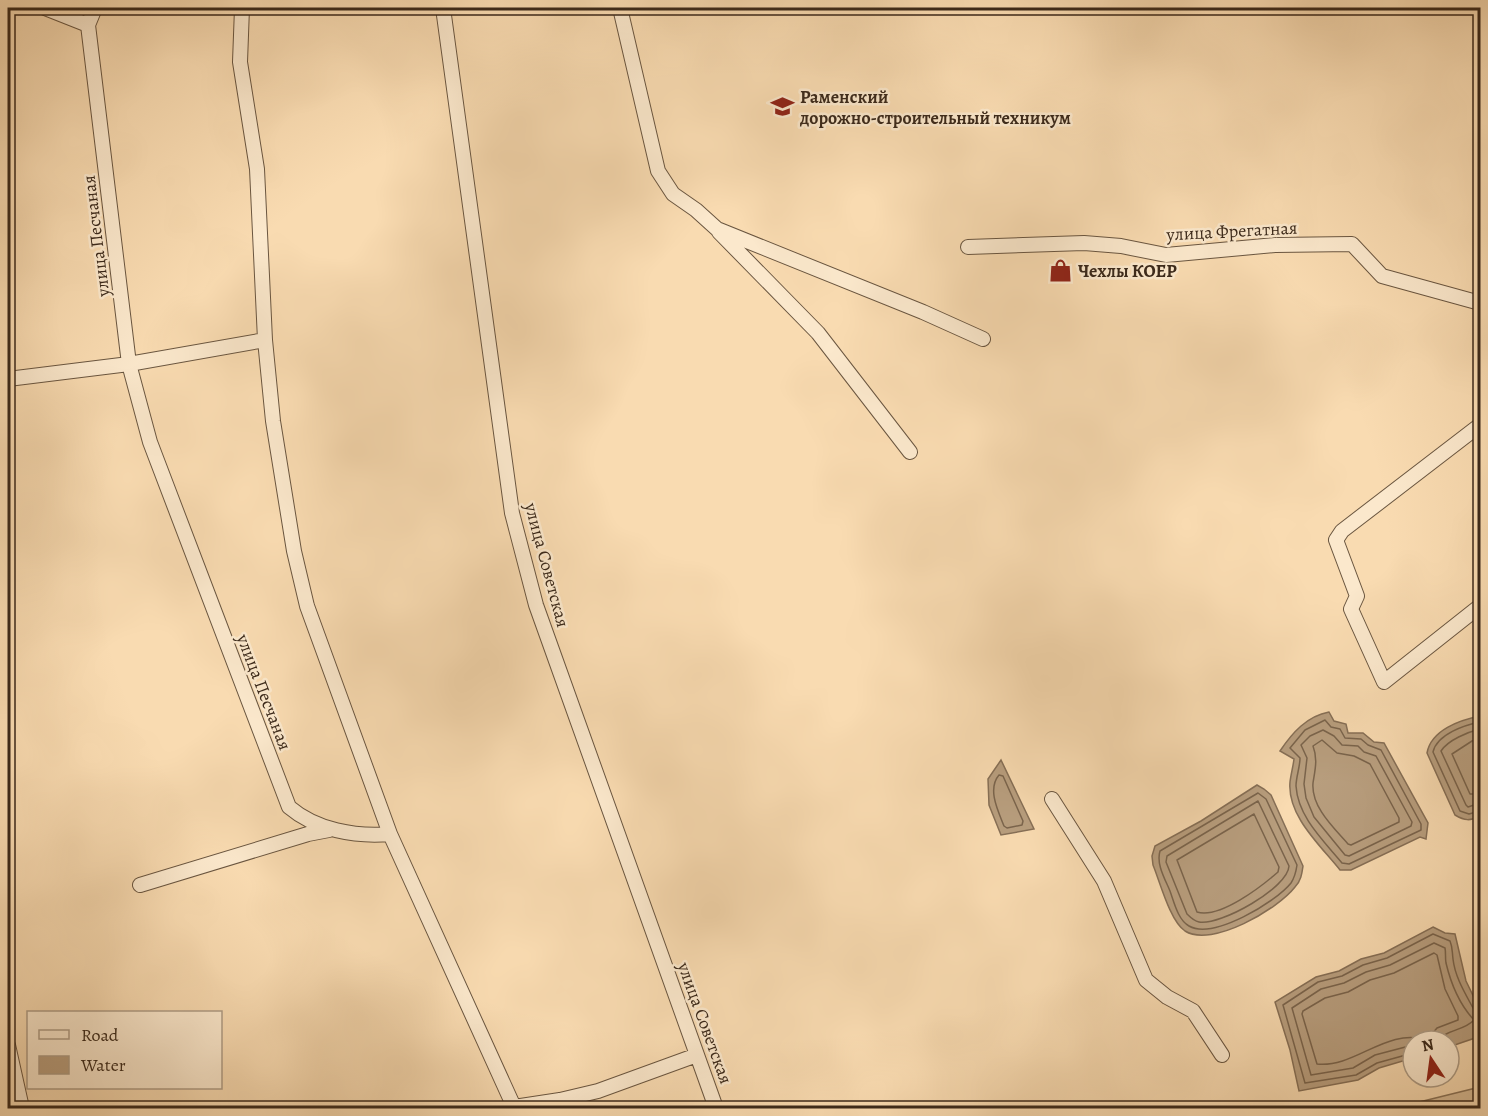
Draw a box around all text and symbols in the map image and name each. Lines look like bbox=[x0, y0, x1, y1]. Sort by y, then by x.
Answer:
place label: Раменский дорожно-строительный техникум bbox=[799, 85, 1071, 130]
school or university icon: Раменский дорожно-строительный техникум bbox=[769, 94, 795, 120]
street label: улица Песчаная bbox=[77, 174, 115, 299]
street label: улица Фрегатная bbox=[1165, 216, 1298, 246]
shop icon: Чехлы КОЕР bbox=[1047, 258, 1073, 284]
place label: Чехлы КОЕР bbox=[1078, 259, 1177, 283]
street label: улица Советская bbox=[519, 499, 575, 630]
street label: улица Песчаная bbox=[231, 630, 297, 753]
street label: улица Советская bbox=[671, 958, 738, 1087]
legend bbox=[27, 1011, 222, 1089]
text: Road bbox=[81, 1023, 119, 1047]
north arrow bbox=[1401, 1029, 1461, 1089]
text: N bbox=[1420, 1033, 1436, 1057]
text: Water bbox=[80, 1053, 126, 1077]

